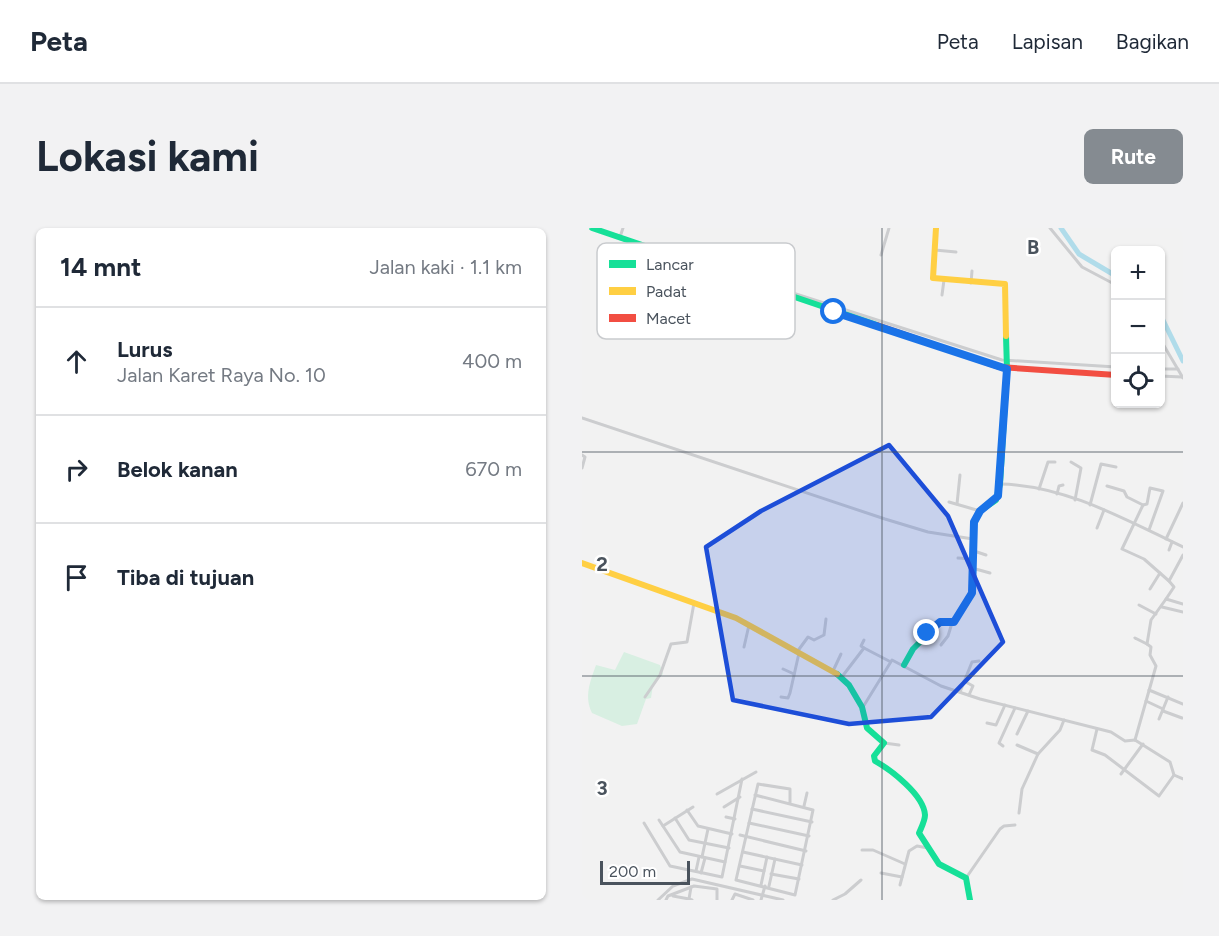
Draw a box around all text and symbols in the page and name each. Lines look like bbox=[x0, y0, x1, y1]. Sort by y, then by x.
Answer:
text: Peta bbox=[30, 24, 88, 58]
text: Peta bbox=[937, 29, 979, 54]
text: Lapisan bbox=[1012, 29, 1083, 54]
text: Bagikan bbox=[1116, 29, 1189, 54]
button: Rute bbox=[1084, 129, 1183, 184]
text: Lokasi kami bbox=[36, 131, 259, 182]
text: B bbox=[1027, 235, 1039, 259]
legend bbox=[597, 243, 795, 339]
map controls bbox=[1111, 246, 1165, 408]
button: + bbox=[1111, 246, 1165, 300]
text: 14 mnt bbox=[60, 251, 142, 283]
text: Jalan kaki · 1.1 km bbox=[369, 255, 522, 279]
text: Lancar bbox=[646, 255, 694, 274]
text: Padat bbox=[646, 282, 687, 301]
route start bbox=[820, 298, 846, 324]
button: − bbox=[1111, 300, 1165, 354]
text: Macet bbox=[646, 309, 691, 328]
text: Lurus bbox=[117, 336, 172, 363]
icon: ahead bbox=[60, 345, 93, 378]
text: 400 m bbox=[462, 349, 522, 373]
button: locate bbox=[1111, 354, 1165, 408]
text: Jalan Karet Raya No. 10 bbox=[117, 363, 326, 387]
icon: right bbox=[60, 453, 93, 486]
text: Belok kanan bbox=[117, 456, 238, 483]
text: 670 m bbox=[465, 457, 522, 481]
text: 2 bbox=[596, 552, 608, 576]
icon: arrive bbox=[60, 561, 93, 594]
text: Tiba di tujuan bbox=[117, 564, 254, 591]
route end bbox=[913, 619, 939, 645]
text: 3 bbox=[596, 776, 608, 800]
scale bar bbox=[600, 858, 690, 886]
text: 200 m bbox=[609, 862, 656, 881]

